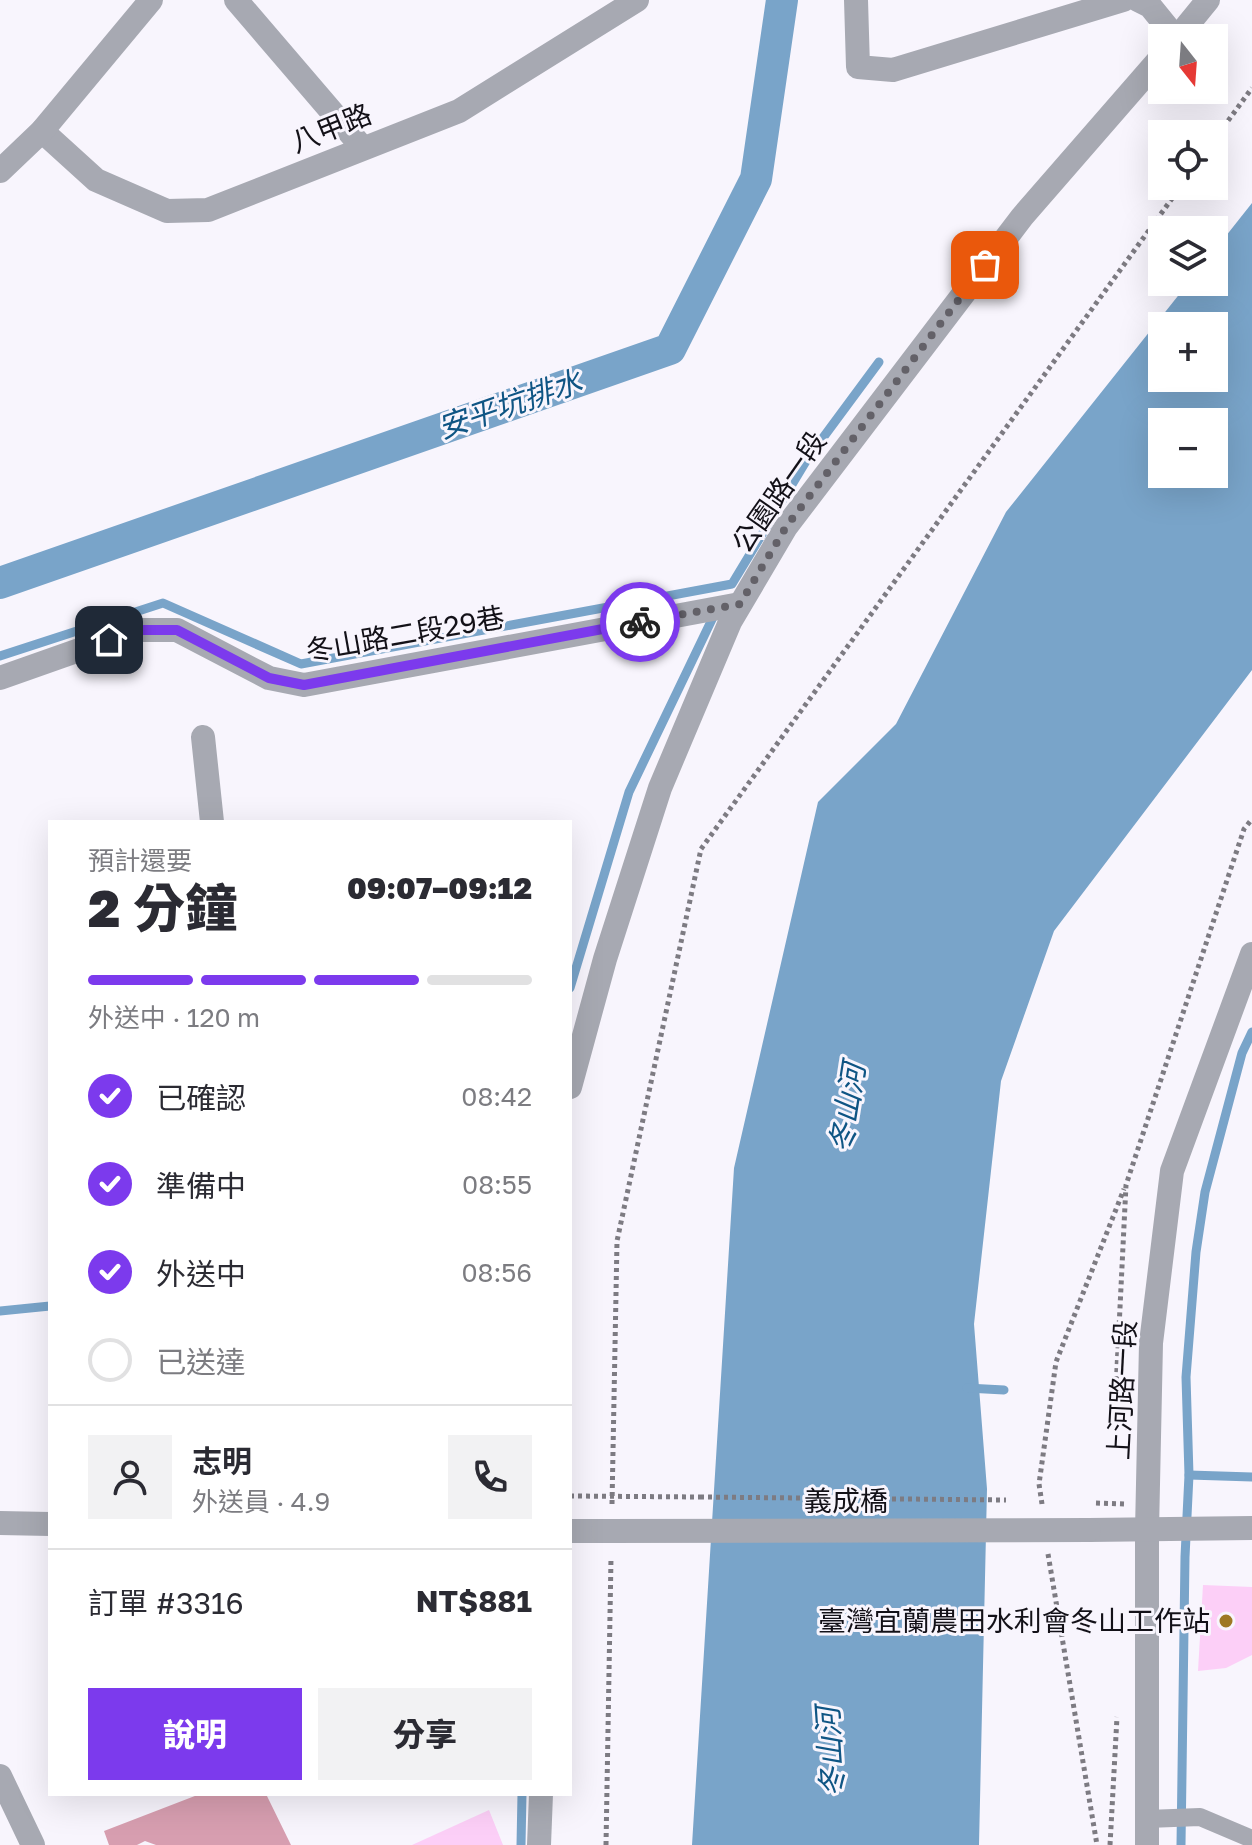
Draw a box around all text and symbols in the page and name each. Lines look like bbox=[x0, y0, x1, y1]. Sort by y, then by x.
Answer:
north arrow bbox=[1148, 24, 1228, 104]
map controls bbox=[1148, 24, 1228, 488]
street label: 八甲路 bbox=[286, 97, 376, 159]
button: locate bbox=[1148, 120, 1228, 200]
button: layers bbox=[1148, 216, 1228, 296]
pin bbox=[951, 231, 1019, 299]
icon: bag bbox=[963, 243, 1007, 287]
button: + bbox=[1148, 312, 1228, 392]
water label: 安平坑排水 bbox=[433, 362, 588, 445]
button: − bbox=[1148, 408, 1228, 488]
street label: 公園路一段 bbox=[725, 425, 832, 559]
courier bbox=[600, 582, 680, 662]
street label: 冬山路二段29巷 bbox=[303, 600, 507, 667]
icon: bike bbox=[618, 600, 662, 644]
pin bbox=[75, 606, 143, 674]
icon: home bbox=[87, 618, 131, 662]
text: 預計還要 bbox=[88, 845, 192, 876]
text: 09:07–09:12 bbox=[347, 870, 532, 906]
text: 2 分鐘 bbox=[88, 876, 237, 938]
text: 外送中 · 120 m bbox=[88, 1002, 260, 1033]
water label: 冬山河 bbox=[822, 1056, 873, 1155]
icon: check bbox=[88, 1074, 132, 1118]
text: 已確認 bbox=[156, 1080, 246, 1116]
text: 08:42 bbox=[461, 1081, 532, 1112]
icon: check bbox=[88, 1162, 132, 1206]
text: 準備中 bbox=[156, 1168, 246, 1204]
text: 08:55 bbox=[462, 1169, 532, 1200]
icon: check bbox=[88, 1250, 132, 1294]
text: 外送中 bbox=[156, 1256, 246, 1292]
text: 08:56 bbox=[461, 1257, 532, 1288]
street label: 上河路一段 bbox=[1101, 1319, 1142, 1461]
text: 已送達 bbox=[156, 1344, 246, 1380]
button: person bbox=[88, 1435, 172, 1519]
button: phone bbox=[448, 1435, 532, 1519]
text: 志明 bbox=[192, 1443, 252, 1479]
street label: 義成橋 bbox=[804, 1484, 888, 1517]
text: 外送員 · 4.9 bbox=[192, 1486, 330, 1517]
text: NT$881 bbox=[416, 1583, 532, 1619]
text: 訂單 #3316 bbox=[88, 1585, 244, 1621]
place label: 臺灣宜蘭農田水利會冬山工作站 bbox=[818, 1604, 1210, 1637]
marker: 臺灣宜蘭農田水利會冬山工作站 bbox=[1217, 1612, 1235, 1630]
button: 說明 bbox=[88, 1688, 302, 1780]
button: 分享 bbox=[318, 1688, 532, 1780]
water label: 冬山河 bbox=[809, 1701, 851, 1798]

